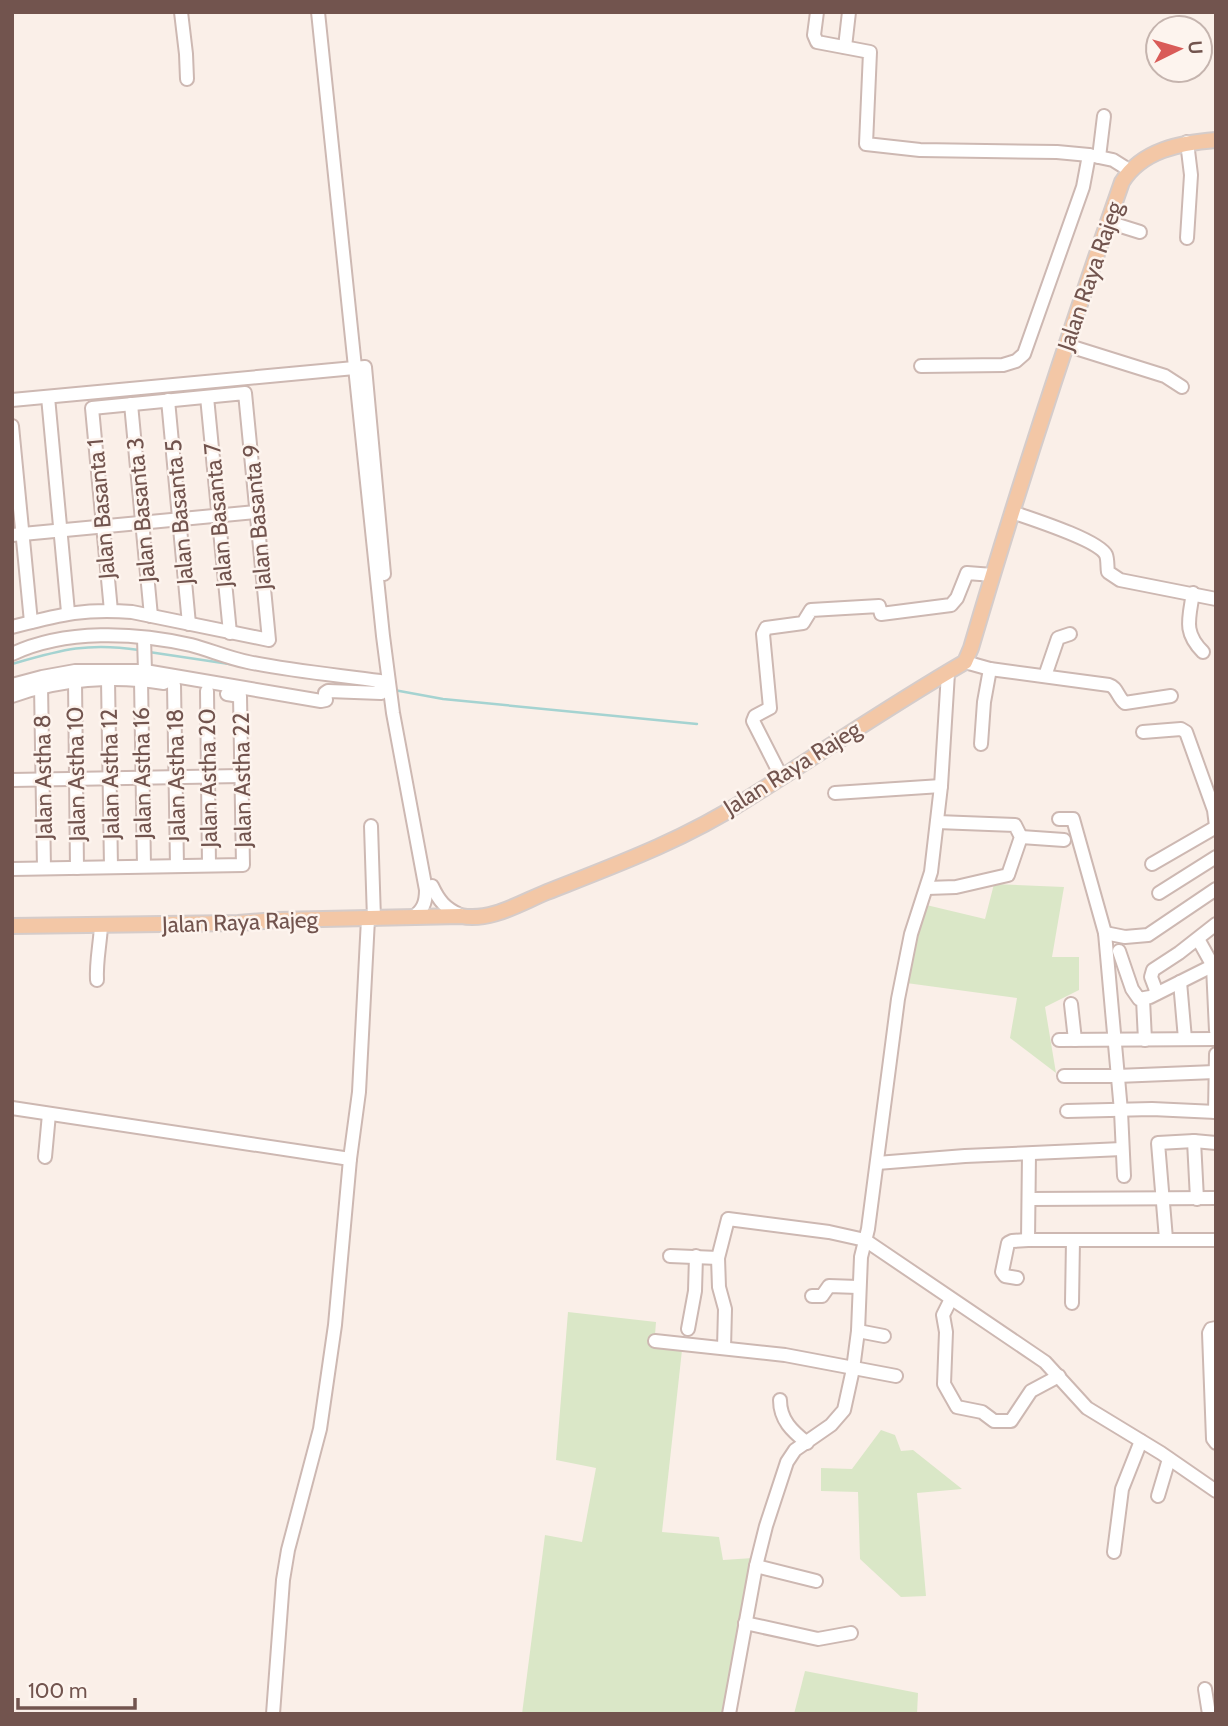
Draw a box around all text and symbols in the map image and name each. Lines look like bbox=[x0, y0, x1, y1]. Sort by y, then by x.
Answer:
north arrow bbox=[1144, 14, 1214, 84]
text: U bbox=[1183, 40, 1207, 55]
street label: Jalan Raya Rajeg bbox=[1051, 197, 1129, 355]
street label: Jalan Basanta 3 bbox=[121, 436, 161, 585]
street label: Jalan Basanta 1 bbox=[81, 438, 121, 581]
street label: Jalan Basanta 5 bbox=[159, 438, 199, 587]
street label: Jalan Basanta 7 bbox=[198, 441, 238, 589]
street label: Jalan Basanta 9 bbox=[237, 443, 277, 592]
street label: Jalan Astha 10 bbox=[61, 706, 91, 843]
street label: Jalan Astha 16 bbox=[127, 707, 157, 840]
street label: Jalan Astha 12 bbox=[95, 708, 125, 841]
street label: Jalan Astha 18 bbox=[161, 708, 191, 843]
street label: Jalan Astha 20 bbox=[193, 708, 223, 849]
street label: Jalan Astha 22 bbox=[227, 712, 257, 849]
street label: Jalan Astha 8 bbox=[28, 714, 58, 841]
street label: Jalan Raya Rajeg bbox=[718, 714, 866, 822]
street label: Jalan Raya Rajeg bbox=[161, 905, 319, 939]
scale bar bbox=[18, 1666, 135, 1710]
text: 100 m bbox=[28, 1678, 87, 1703]

